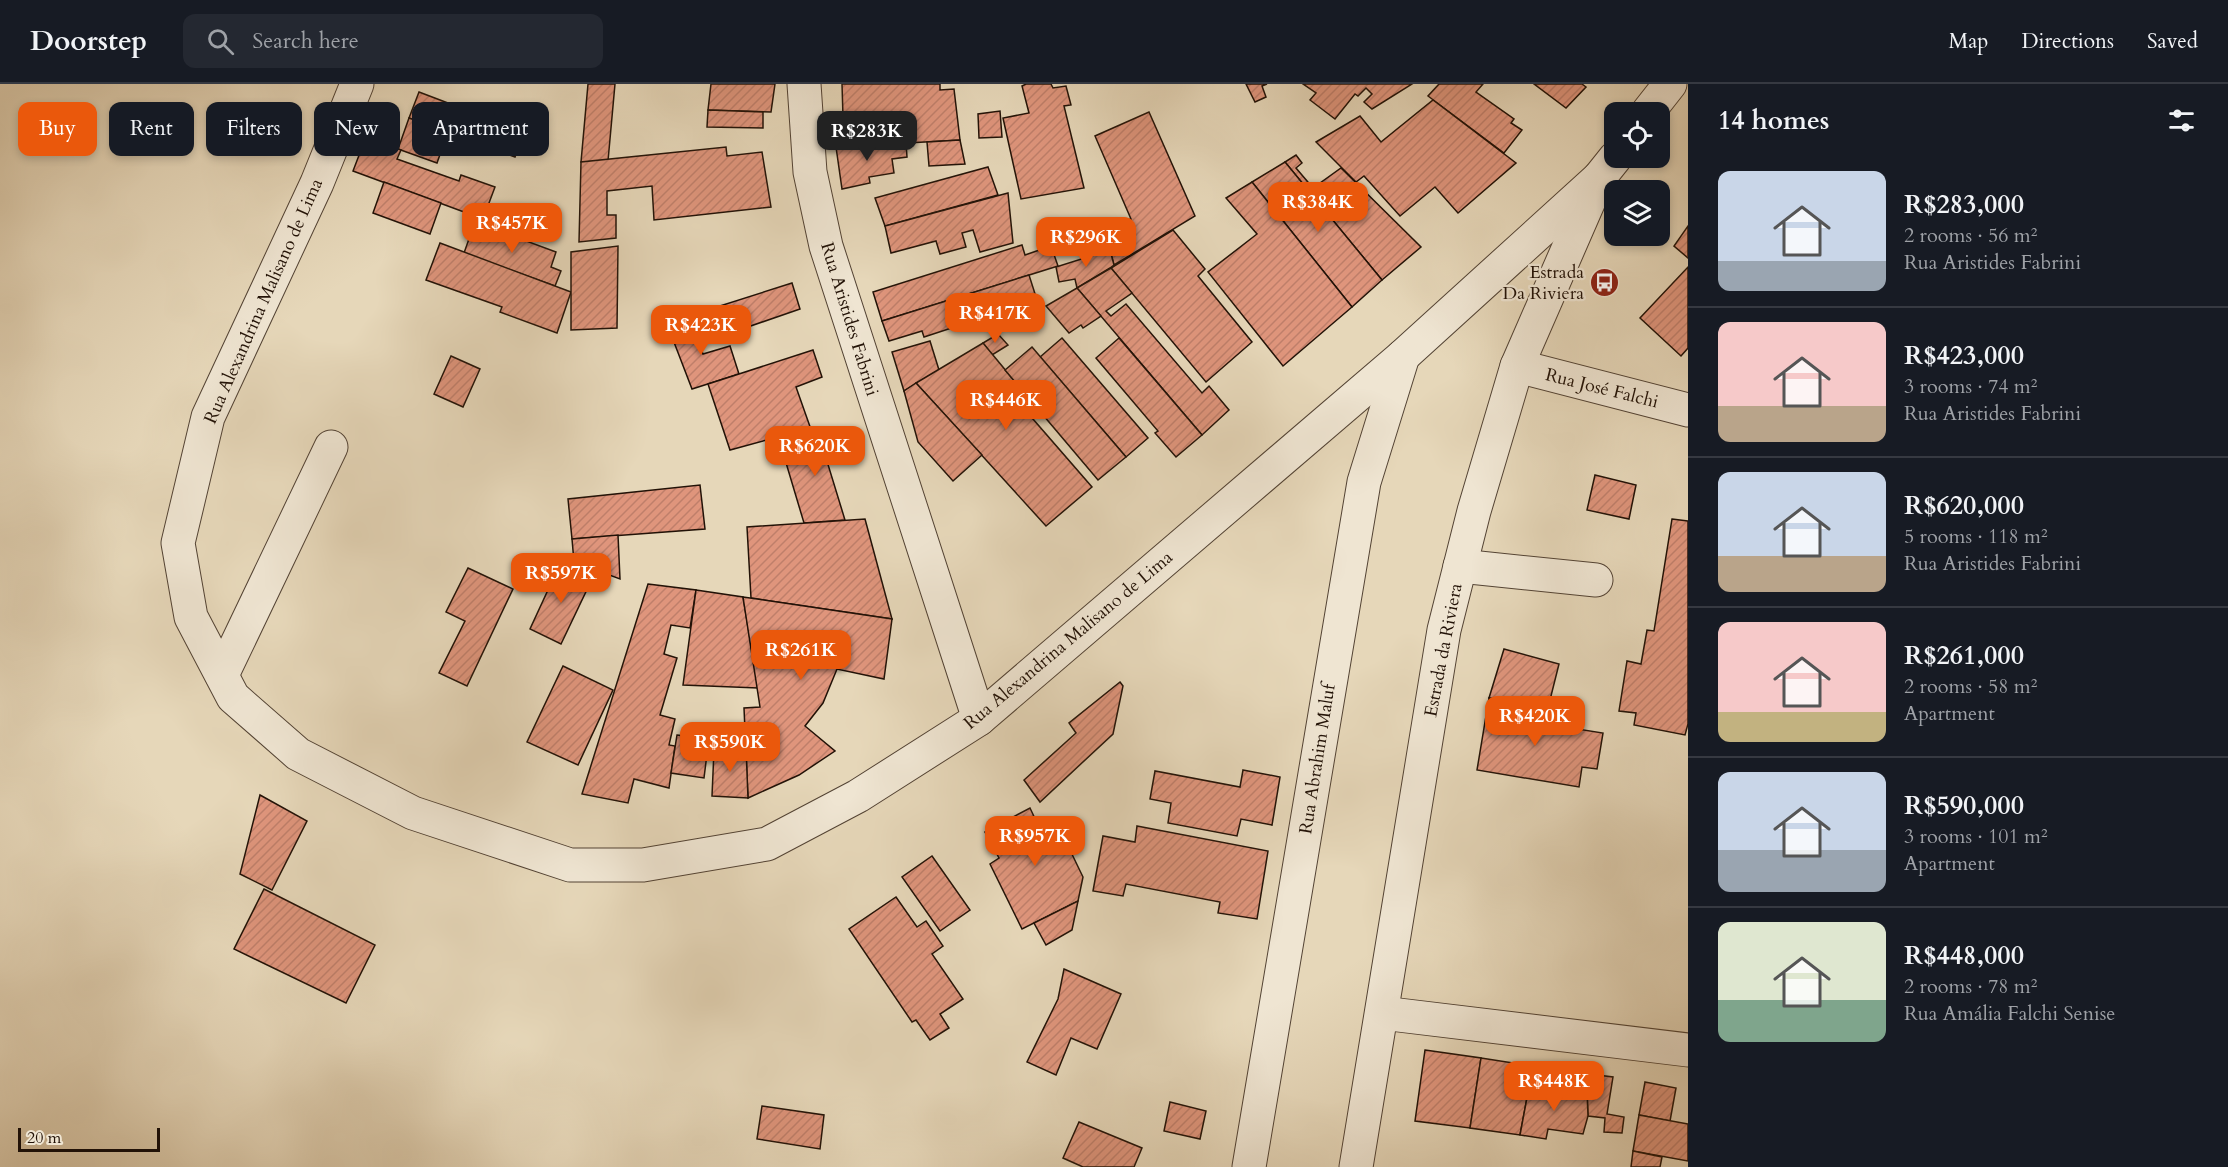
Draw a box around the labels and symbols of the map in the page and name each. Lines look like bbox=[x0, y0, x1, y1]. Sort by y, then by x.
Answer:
pin: R$283K bbox=[818, 111, 916, 162]
street label: Rua Alexandrina Malisano de Lima bbox=[198, 174, 329, 428]
pin: R$384K bbox=[1269, 182, 1367, 233]
pin: R$457K bbox=[463, 203, 561, 254]
pin: R$296K bbox=[1037, 217, 1135, 268]
street label: Rua Aristides Fabrini bbox=[814, 239, 885, 399]
place label: Estrada Da Riviera bbox=[1503, 260, 1584, 306]
bus stop icon: Estrada Da Riviera bbox=[1589, 266, 1621, 298]
pin: R$417K bbox=[946, 293, 1044, 344]
pin: R$423K bbox=[652, 305, 750, 356]
street label: Rua José Falchi bbox=[1543, 362, 1661, 415]
pin: R$446K bbox=[957, 380, 1055, 431]
pin: R$620K bbox=[766, 426, 864, 477]
street label: Rua Alexandrina Malisano de Lima bbox=[958, 545, 1178, 735]
pin: R$597K bbox=[512, 553, 610, 604]
street label: Estrada da Riviera bbox=[1418, 581, 1469, 719]
pin: R$261K bbox=[752, 630, 850, 681]
street label: Rua Abrahim Maluf bbox=[1293, 679, 1342, 836]
pin: R$420K bbox=[1486, 696, 1584, 747]
pin: R$590K bbox=[681, 722, 779, 773]
pin: R$957K bbox=[986, 816, 1084, 867]
pin: R$448K bbox=[1505, 1061, 1603, 1112]
scale bar bbox=[18, 1125, 160, 1152]

